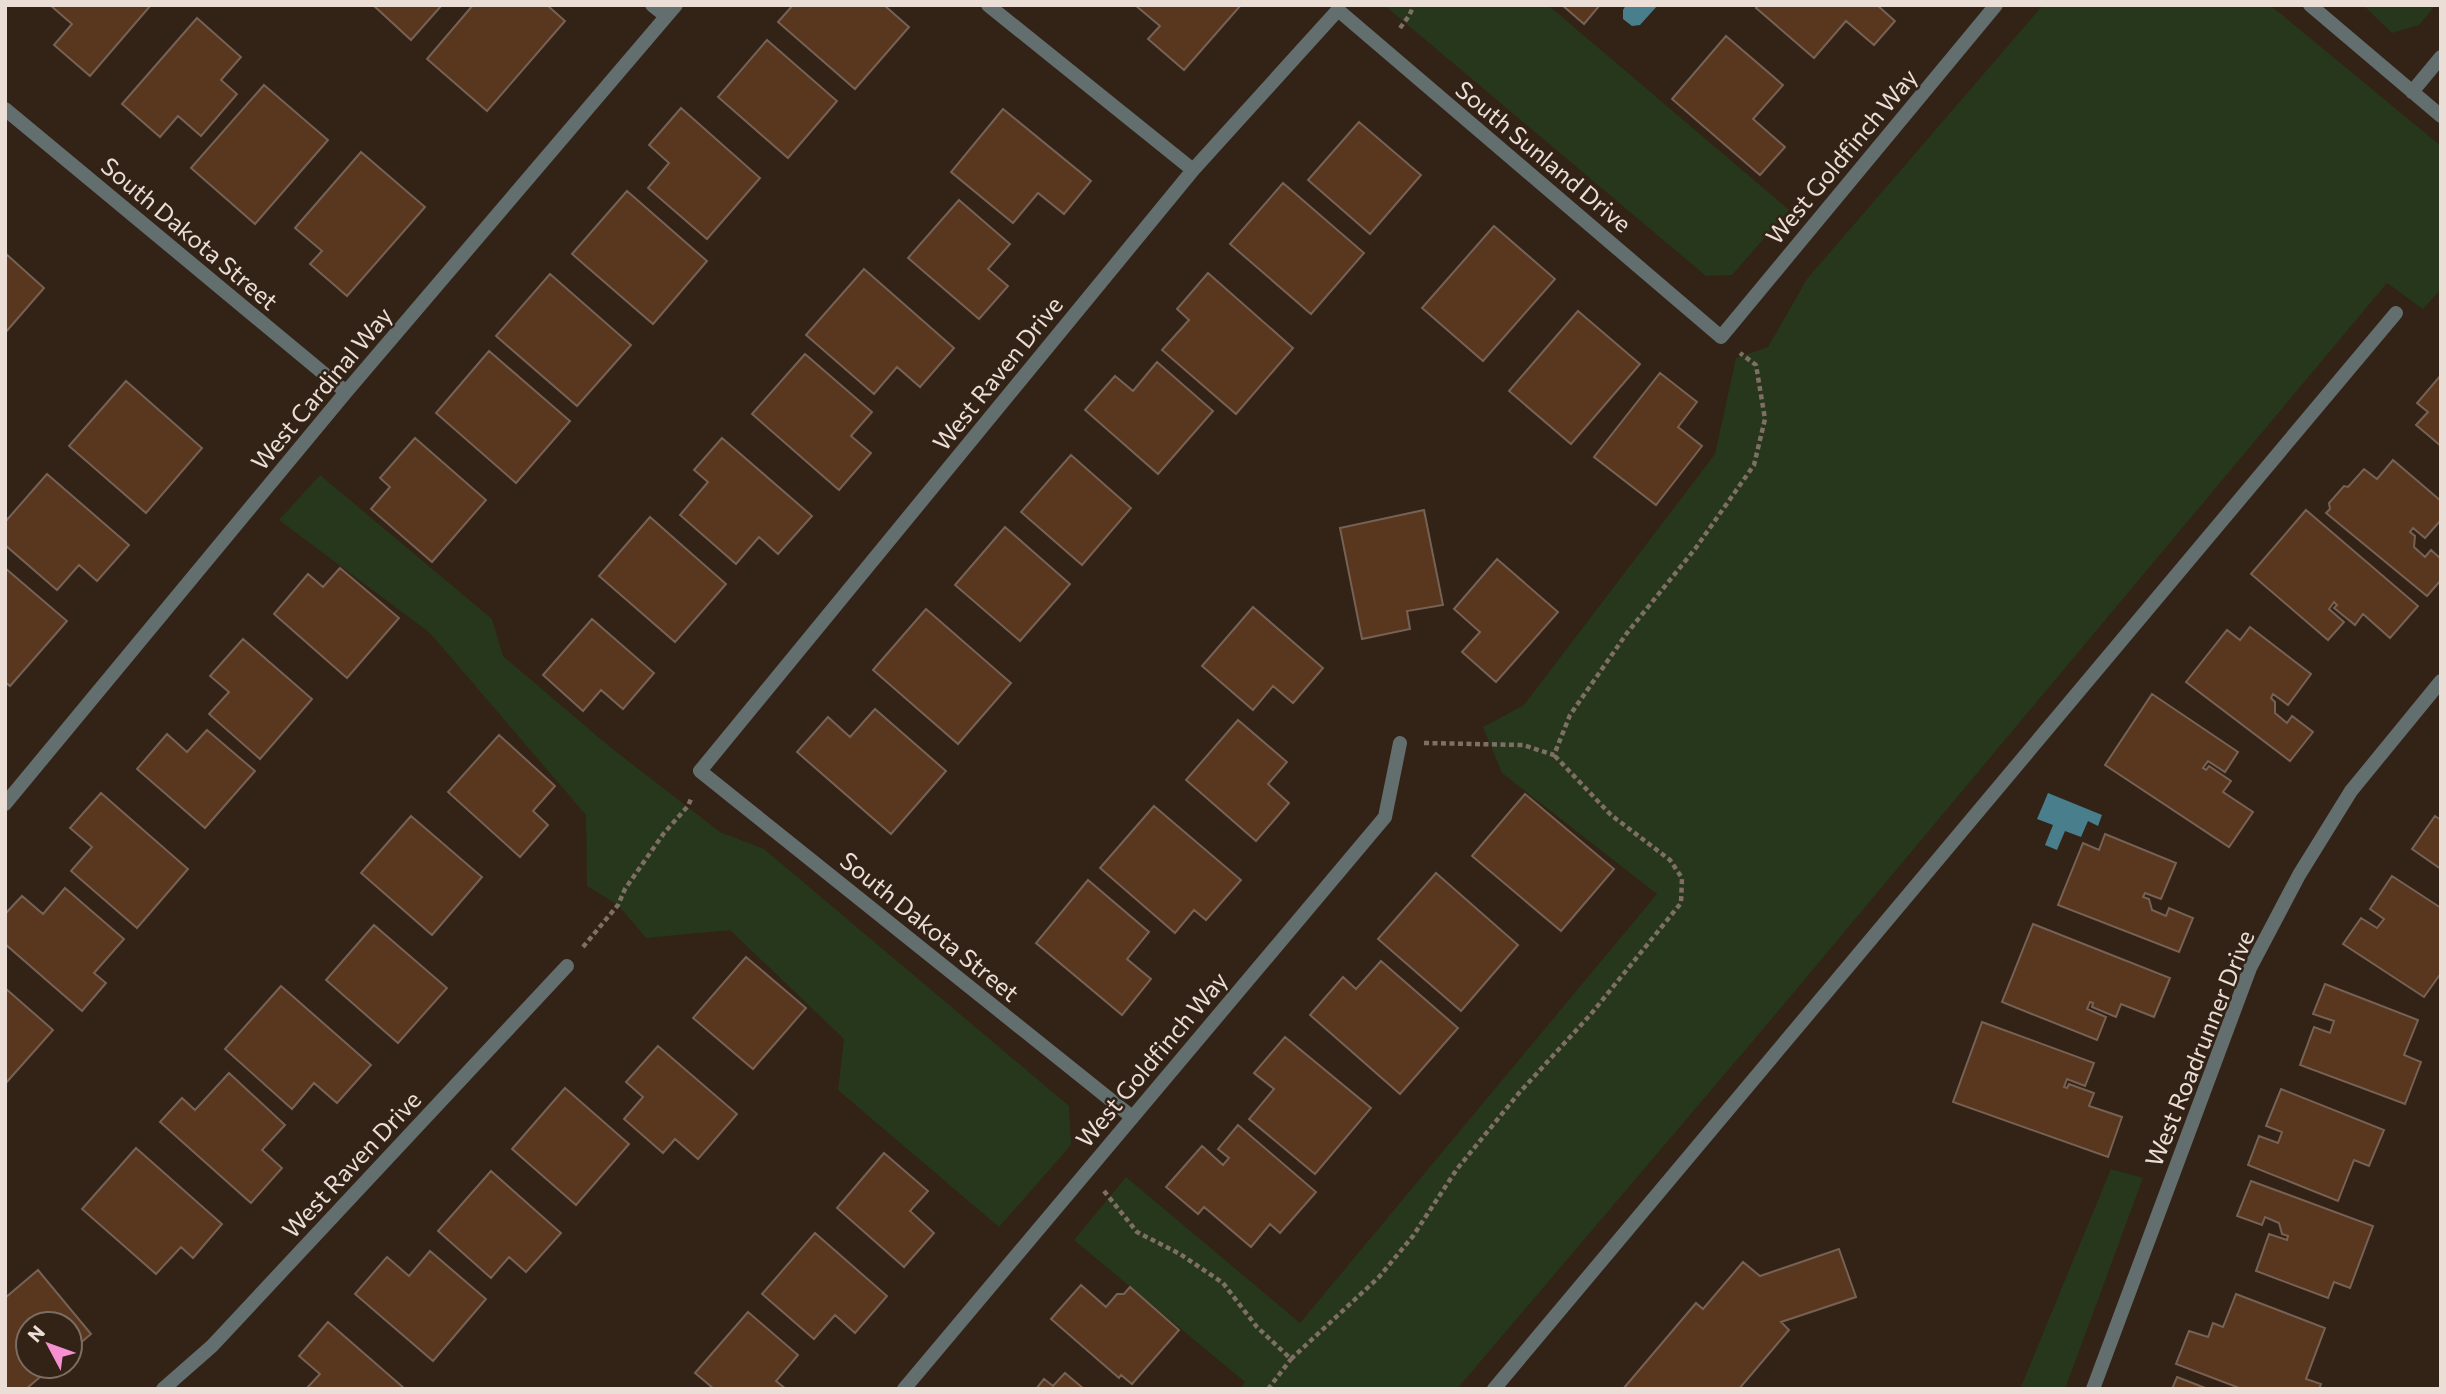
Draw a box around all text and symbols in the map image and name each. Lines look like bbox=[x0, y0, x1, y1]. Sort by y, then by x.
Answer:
street label: West Goldfinch Way bbox=[1759, 62, 1923, 250]
street label: South Sunland Drive bbox=[1450, 74, 1638, 238]
street label: South Dakota Street bbox=[96, 151, 284, 315]
street label: West Raven Drive bbox=[926, 290, 1068, 456]
street label: West Cardinal Way bbox=[244, 301, 398, 475]
street label: South Dakota Street bbox=[835, 845, 1025, 1007]
street label: West Roadrunner Drive bbox=[2138, 926, 2260, 1170]
street label: West Goldfinch Way bbox=[1069, 965, 1233, 1153]
street label: West Raven Drive bbox=[276, 1085, 426, 1243]
north arrow bbox=[14, 1310, 84, 1380]
text: N bbox=[22, 1321, 49, 1346]

